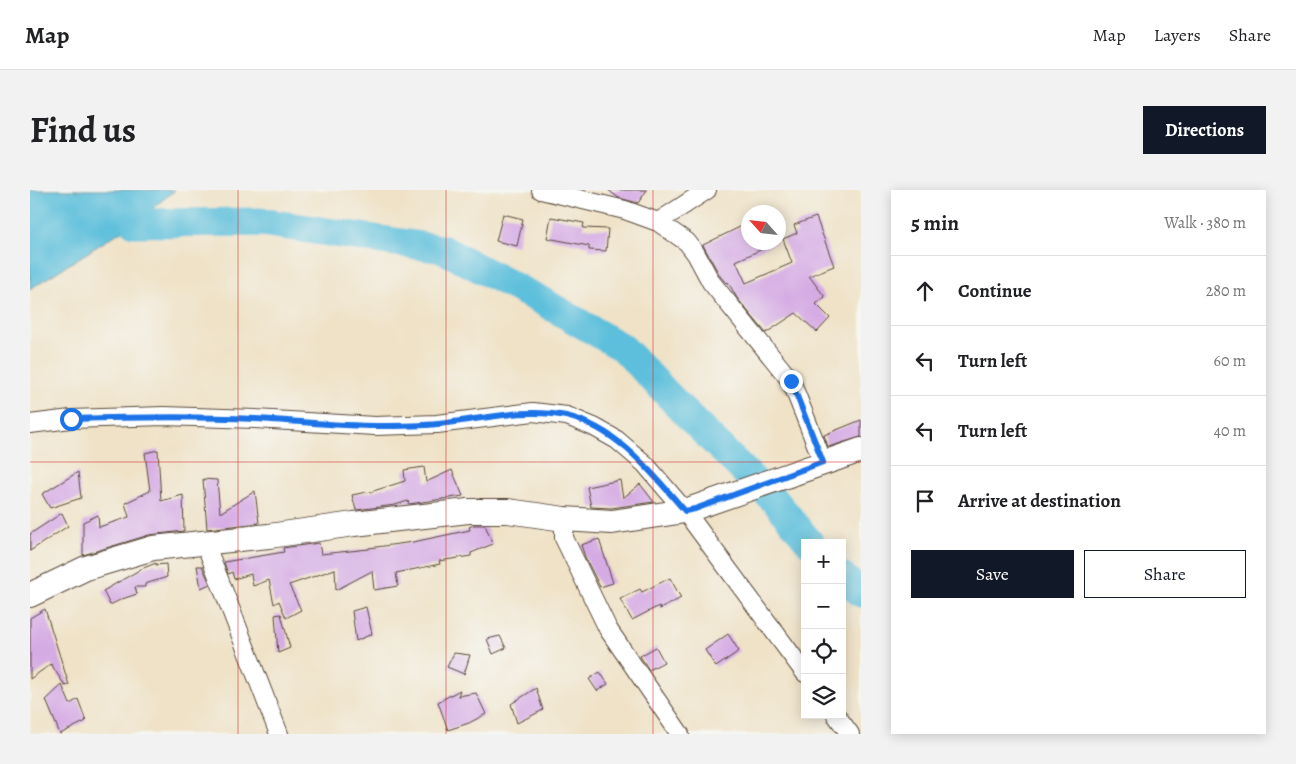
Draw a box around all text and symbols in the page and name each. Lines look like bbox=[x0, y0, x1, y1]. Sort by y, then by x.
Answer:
text: Map bbox=[25, 19, 69, 51]
text: Map bbox=[1093, 23, 1126, 47]
text: Layers bbox=[1154, 23, 1201, 47]
text: Share bbox=[1229, 23, 1271, 47]
text: Find us bbox=[30, 106, 136, 154]
button: Directions bbox=[1143, 106, 1266, 154]
north arrow bbox=[741, 205, 786, 250]
text: 5 min bbox=[911, 209, 959, 237]
text: Walk · 380 m bbox=[1164, 212, 1246, 234]
icon: ahead bbox=[911, 277, 939, 305]
text: Continue bbox=[958, 278, 1032, 304]
text: 280 m bbox=[1206, 280, 1246, 302]
icon: left bbox=[911, 347, 939, 375]
text: Turn left bbox=[958, 348, 1027, 374]
text: 60 m bbox=[1214, 350, 1246, 372]
route end bbox=[780, 370, 803, 393]
route start bbox=[60, 408, 83, 431]
icon: left bbox=[911, 417, 939, 445]
text: Turn left bbox=[958, 418, 1027, 444]
text: 40 m bbox=[1214, 420, 1246, 442]
icon: arrive bbox=[911, 487, 939, 515]
text: Arrive at destination bbox=[958, 488, 1121, 514]
map controls bbox=[801, 539, 846, 719]
button: + bbox=[801, 539, 846, 584]
button: Save bbox=[911, 550, 1074, 598]
button: Share bbox=[1084, 550, 1246, 598]
button: − bbox=[801, 584, 846, 629]
button: locate bbox=[801, 629, 846, 674]
button: layers bbox=[801, 674, 846, 719]

